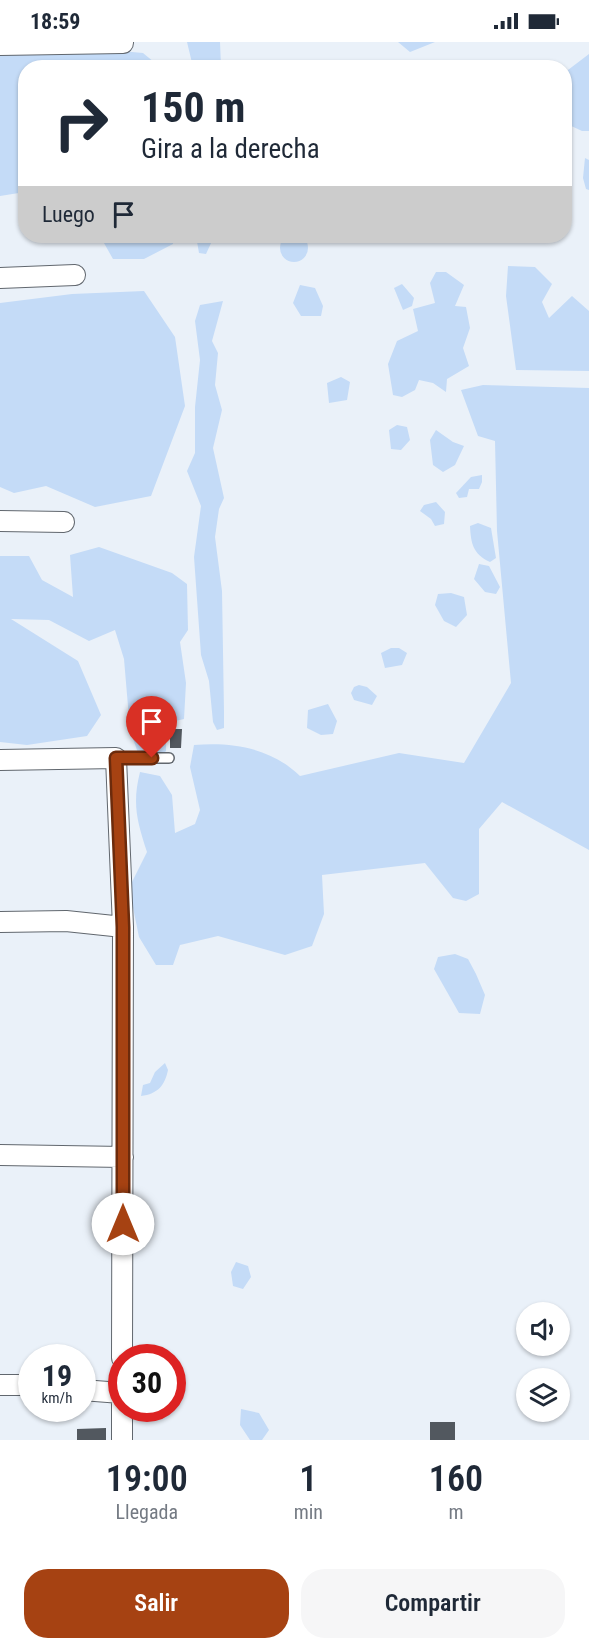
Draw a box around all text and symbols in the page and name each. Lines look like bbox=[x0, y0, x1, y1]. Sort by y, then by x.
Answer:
text: 18:59 bbox=[30, 9, 81, 34]
text: 150 m bbox=[141, 83, 246, 132]
icon: right bbox=[42, 84, 120, 162]
text: Gira a la derecha bbox=[141, 133, 320, 165]
icon: arrive bbox=[107, 198, 140, 231]
text: Luego bbox=[42, 202, 95, 227]
pin bbox=[126, 696, 177, 758]
icon: arrive bbox=[135, 705, 168, 738]
position arrow bbox=[91, 1192, 155, 1256]
map controls bbox=[516, 1302, 570, 1422]
button: sound bbox=[516, 1302, 570, 1356]
speed limit sign: 30 bbox=[108, 1344, 186, 1422]
text: 19 bbox=[42, 1358, 72, 1393]
button: layers bbox=[516, 1368, 570, 1422]
text: km/h bbox=[42, 1389, 72, 1407]
text: 19:00 bbox=[106, 1458, 188, 1500]
text: 1 bbox=[299, 1458, 317, 1500]
text: 160 bbox=[429, 1458, 483, 1500]
text: Llegada bbox=[116, 1500, 178, 1524]
text: min bbox=[294, 1500, 323, 1524]
text: m bbox=[448, 1500, 464, 1524]
button: Salir bbox=[24, 1569, 289, 1638]
button: Compartir bbox=[301, 1569, 565, 1638]

